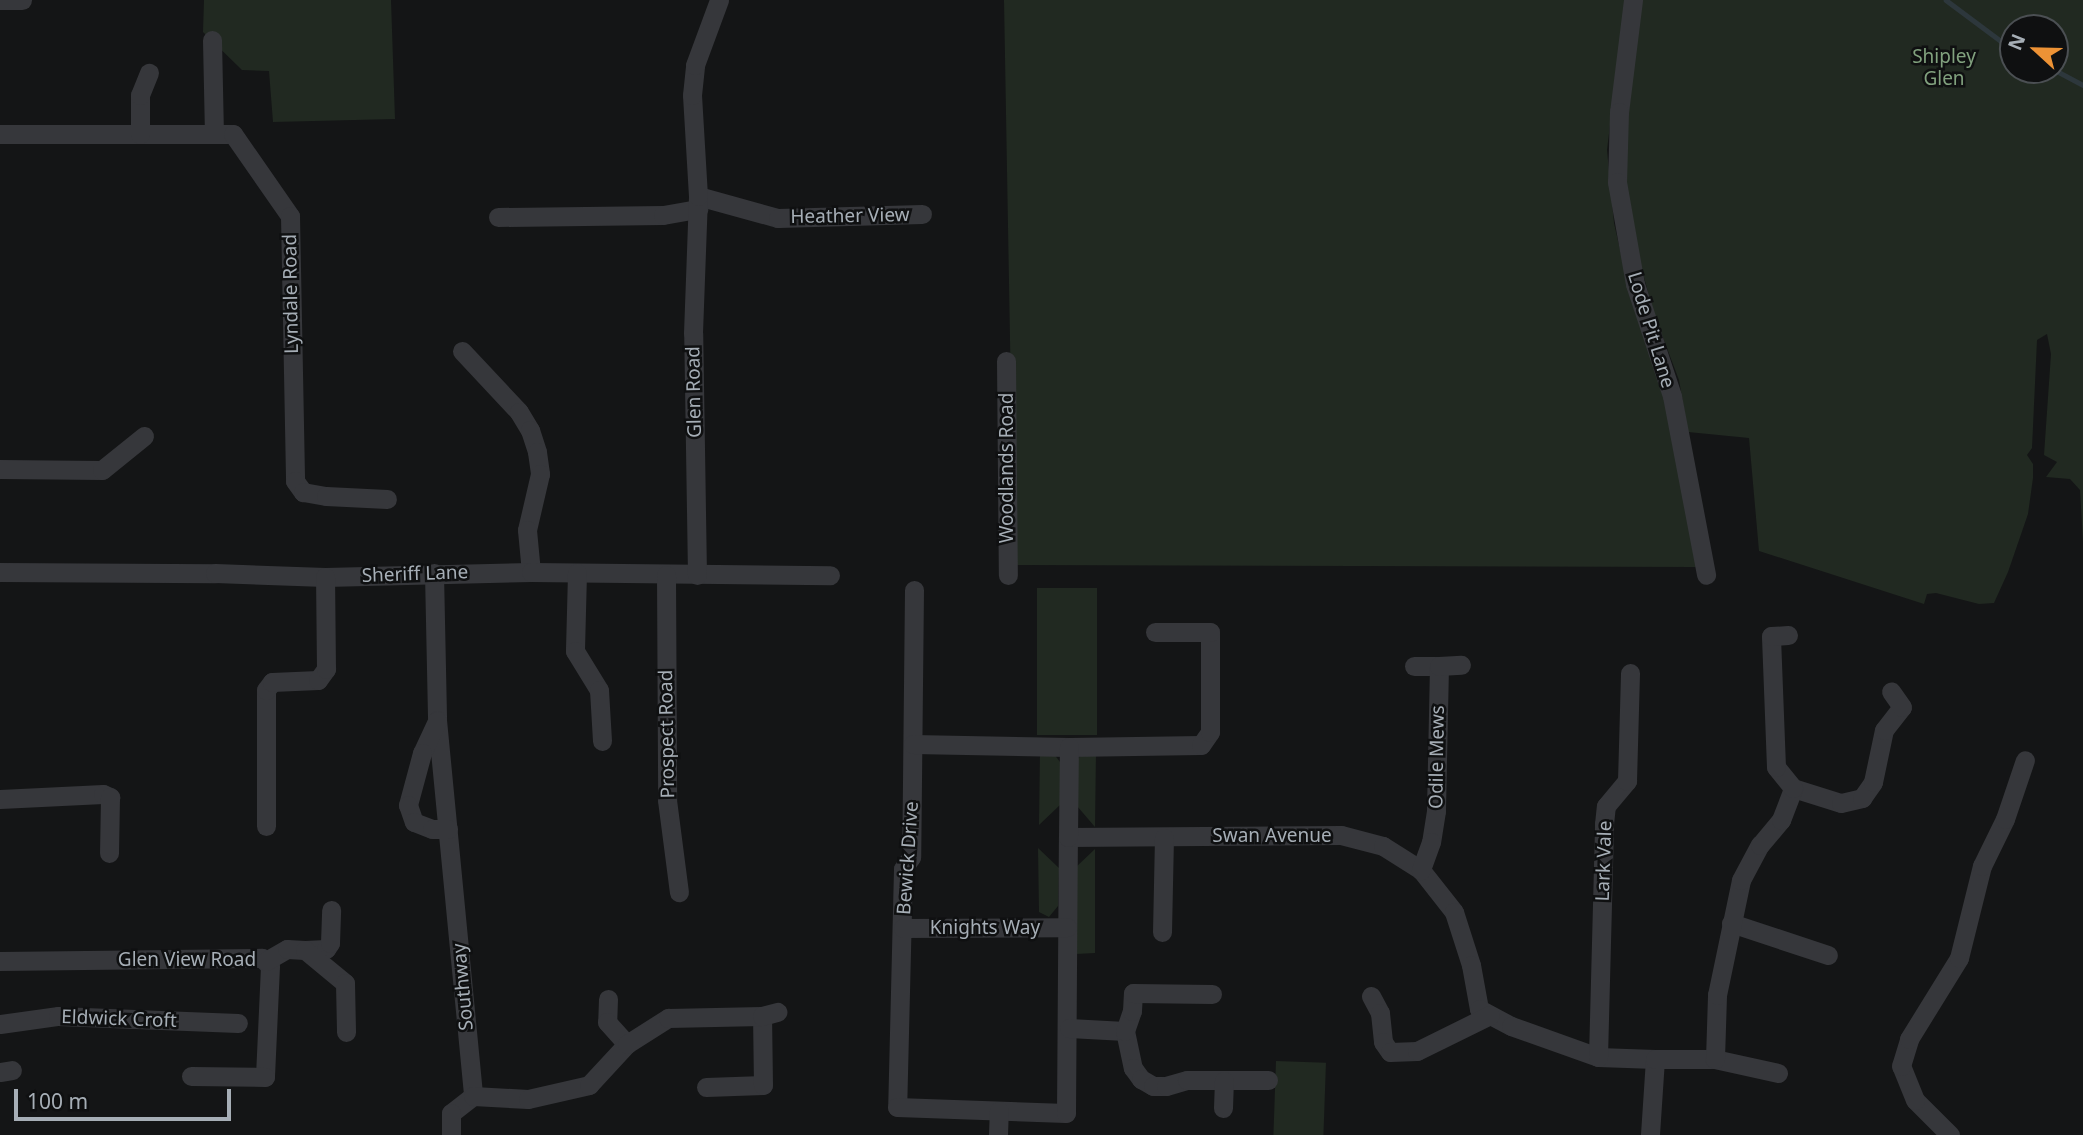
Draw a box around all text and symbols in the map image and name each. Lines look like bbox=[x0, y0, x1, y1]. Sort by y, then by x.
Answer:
north arrow bbox=[1999, 14, 2069, 84]
text: N bbox=[2001, 30, 2031, 54]
park label: Shipley Glen bbox=[1912, 46, 1976, 90]
street label: Heather View bbox=[790, 204, 910, 228]
street label: Lyndale Road bbox=[279, 234, 303, 354]
street label: Lode Pit Lane bbox=[1623, 269, 1679, 391]
street label: Glen Road bbox=[682, 346, 706, 438]
street label: Woodlands Road bbox=[996, 393, 1018, 543]
street label: Sheriff Lane bbox=[361, 561, 469, 587]
street label: Prospect Road bbox=[654, 670, 680, 798]
street label: Odile Mews bbox=[1425, 705, 1449, 809]
street label: Bewick Drive bbox=[893, 800, 923, 916]
street label: Lark Vale bbox=[1591, 820, 1617, 902]
street label: Swan Avenue bbox=[1212, 825, 1332, 847]
street label: Knights Way bbox=[930, 917, 1040, 939]
street label: Southway bbox=[448, 942, 478, 1032]
street label: Glen View Road bbox=[118, 949, 256, 971]
street label: Eldwick Croft bbox=[61, 1006, 177, 1032]
scale bar bbox=[18, 1076, 234, 1120]
text: 100 m bbox=[27, 1087, 88, 1115]

